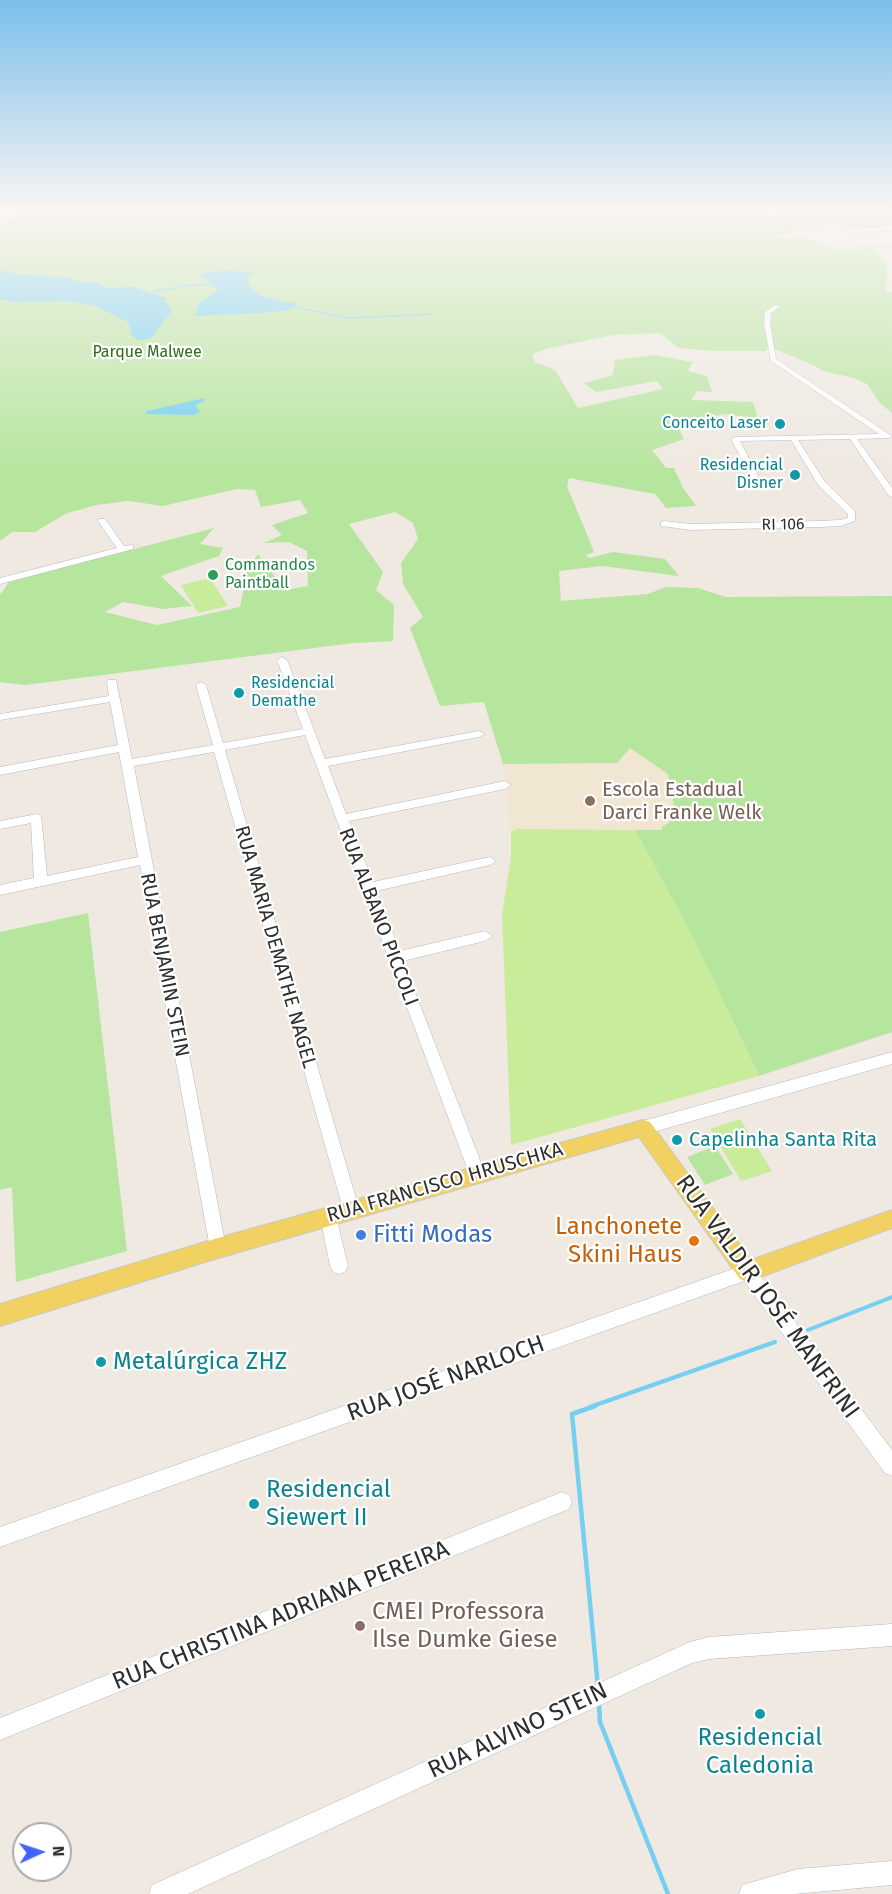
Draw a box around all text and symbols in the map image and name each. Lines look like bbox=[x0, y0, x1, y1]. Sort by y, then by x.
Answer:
park label: Parque Malwee bbox=[92, 343, 202, 363]
place label: Conceito Laser bbox=[662, 414, 768, 434]
marker: Conceito Laser bbox=[773, 417, 787, 431]
place label: Residencial Disner bbox=[700, 456, 783, 494]
marker: Residencial Disner bbox=[788, 468, 802, 482]
street label: RI 106 bbox=[761, 515, 805, 535]
place label: Commandos Paintball bbox=[225, 556, 315, 594]
marker: Commandos Paintball bbox=[206, 568, 220, 582]
place label: Residencial Demathe bbox=[251, 674, 334, 712]
marker: Residencial Demathe bbox=[232, 686, 246, 700]
place label: Escola Estadual Darci Franke Welk bbox=[602, 778, 761, 825]
marker: Escola Estadual Darci Franke Welk bbox=[583, 794, 597, 808]
street label: RUA MARIA DEMATHE NAGEL bbox=[229, 823, 321, 1071]
street label: RUA ALBANO PICCOLI bbox=[333, 825, 423, 1009]
street label: RUA BENJAMIN STEIN bbox=[134, 871, 194, 1059]
place label: Capelinha Santa Rita bbox=[689, 1128, 877, 1152]
marker: Capelinha Santa Rita bbox=[670, 1133, 684, 1147]
street label: RUA FRANCISCO HRUSCHKA bbox=[324, 1138, 566, 1228]
street label: RUA VALDIR JOSÉ MANFRINI bbox=[669, 1170, 865, 1424]
place label: Lanchonete Skini Haus bbox=[555, 1213, 682, 1269]
place label: Fitti Modas bbox=[373, 1221, 492, 1249]
marker: Fitti Modas bbox=[354, 1228, 368, 1242]
marker: Lanchonete Skini Haus bbox=[687, 1234, 701, 1248]
street label: RUA JOSÉ NARLOCH bbox=[343, 1330, 549, 1428]
place label: Metalúrgica ZHZ bbox=[113, 1348, 287, 1376]
marker: Metalúrgica ZHZ bbox=[94, 1355, 108, 1369]
place label: Residencial Siewert II bbox=[266, 1476, 391, 1532]
marker: Residencial Siewert II bbox=[247, 1497, 261, 1511]
street label: RUA CHRISTINA ADRIANA PEREIRA bbox=[108, 1535, 454, 1697]
place label: CMEI Professora Ilse Dumke Giese bbox=[372, 1598, 558, 1654]
marker: CMEI Professora Ilse Dumke Giese bbox=[353, 1619, 367, 1633]
street label: RUA ALVINO STEIN bbox=[424, 1677, 612, 1785]
marker: Residencial Caledonia bbox=[753, 1707, 767, 1721]
place label: Residencial Caledonia bbox=[698, 1724, 822, 1780]
north arrow bbox=[12, 1822, 72, 1882]
text: N bbox=[49, 1845, 68, 1857]

